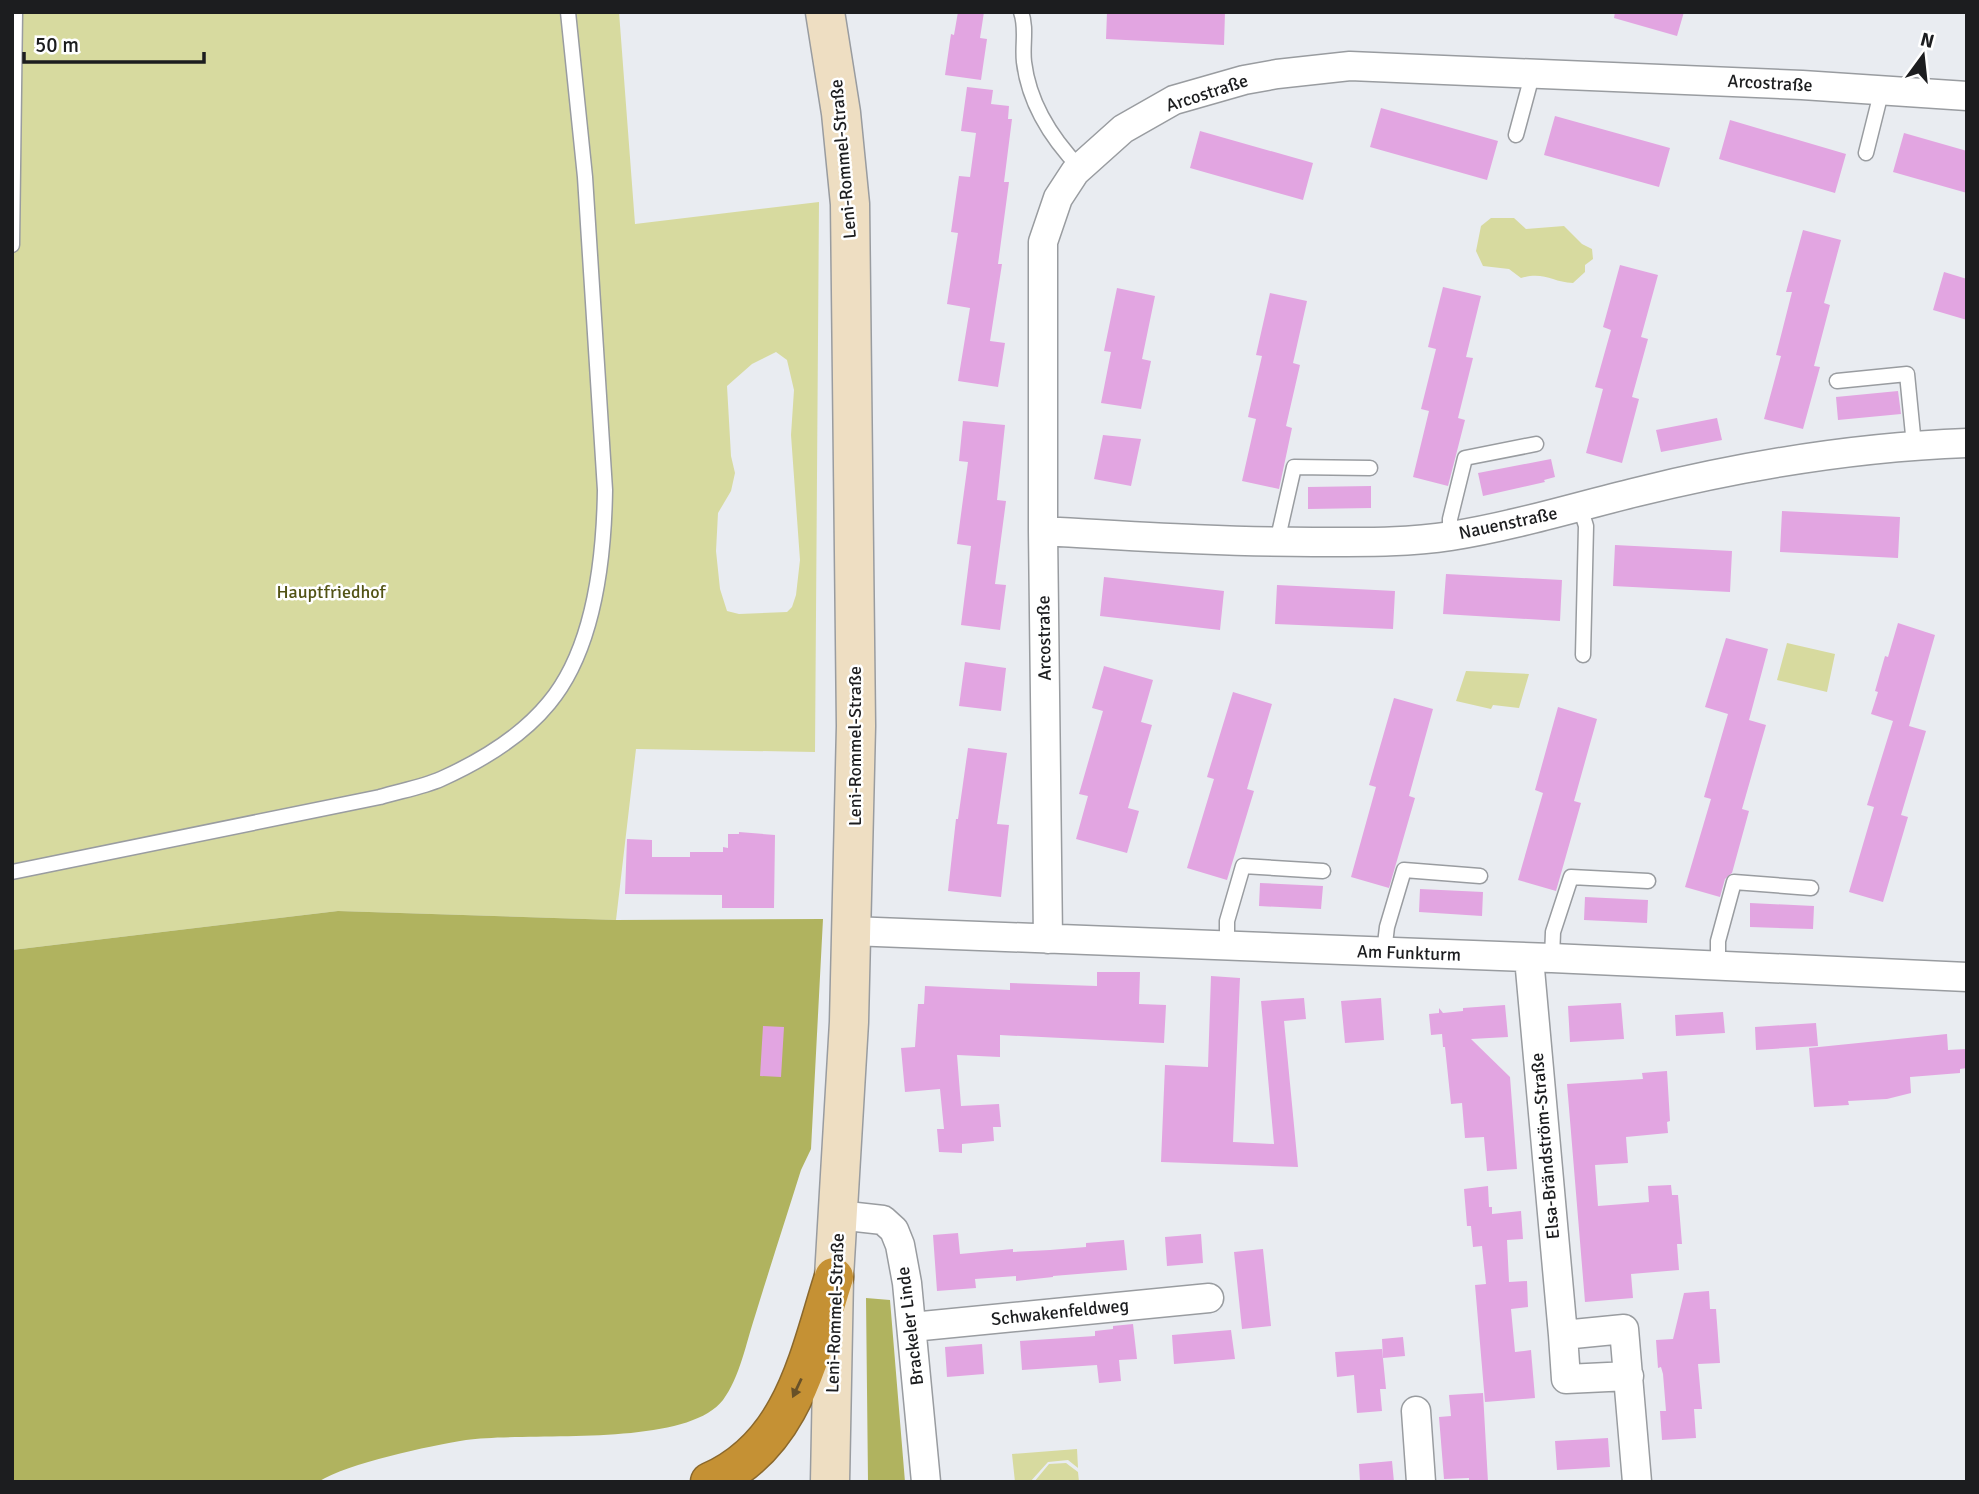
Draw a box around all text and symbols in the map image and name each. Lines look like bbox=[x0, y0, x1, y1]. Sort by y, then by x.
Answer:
scale bar bbox=[24, 21, 205, 65]
north arrow bbox=[1888, 21, 1958, 91]
text: N bbox=[1918, 27, 1937, 54]
text: 50 m bbox=[35, 32, 79, 58]
street label: Arcostraße bbox=[1163, 69, 1251, 117]
street label: Arcostraße bbox=[1727, 70, 1813, 96]
street label: Leni-Rommel-Straße bbox=[825, 78, 861, 240]
street label: Nauenstraße bbox=[1457, 502, 1559, 544]
park label: Hauptfriedhof bbox=[276, 581, 386, 603]
street label: Arcostraße bbox=[1032, 595, 1056, 681]
street label: Leni-Rommel-Straße bbox=[844, 666, 866, 826]
street label: Am Funkturm bbox=[1357, 940, 1461, 966]
street label: Elsa-Brändström-Straße bbox=[1526, 1052, 1564, 1240]
street label: Leni-Rommel-Straße bbox=[821, 1233, 849, 1393]
street label: Brackeler Linde bbox=[892, 1265, 928, 1387]
street label: Schwakenfeldweg bbox=[990, 1294, 1130, 1330]
one-way arrow bbox=[792, 1378, 803, 1398]

